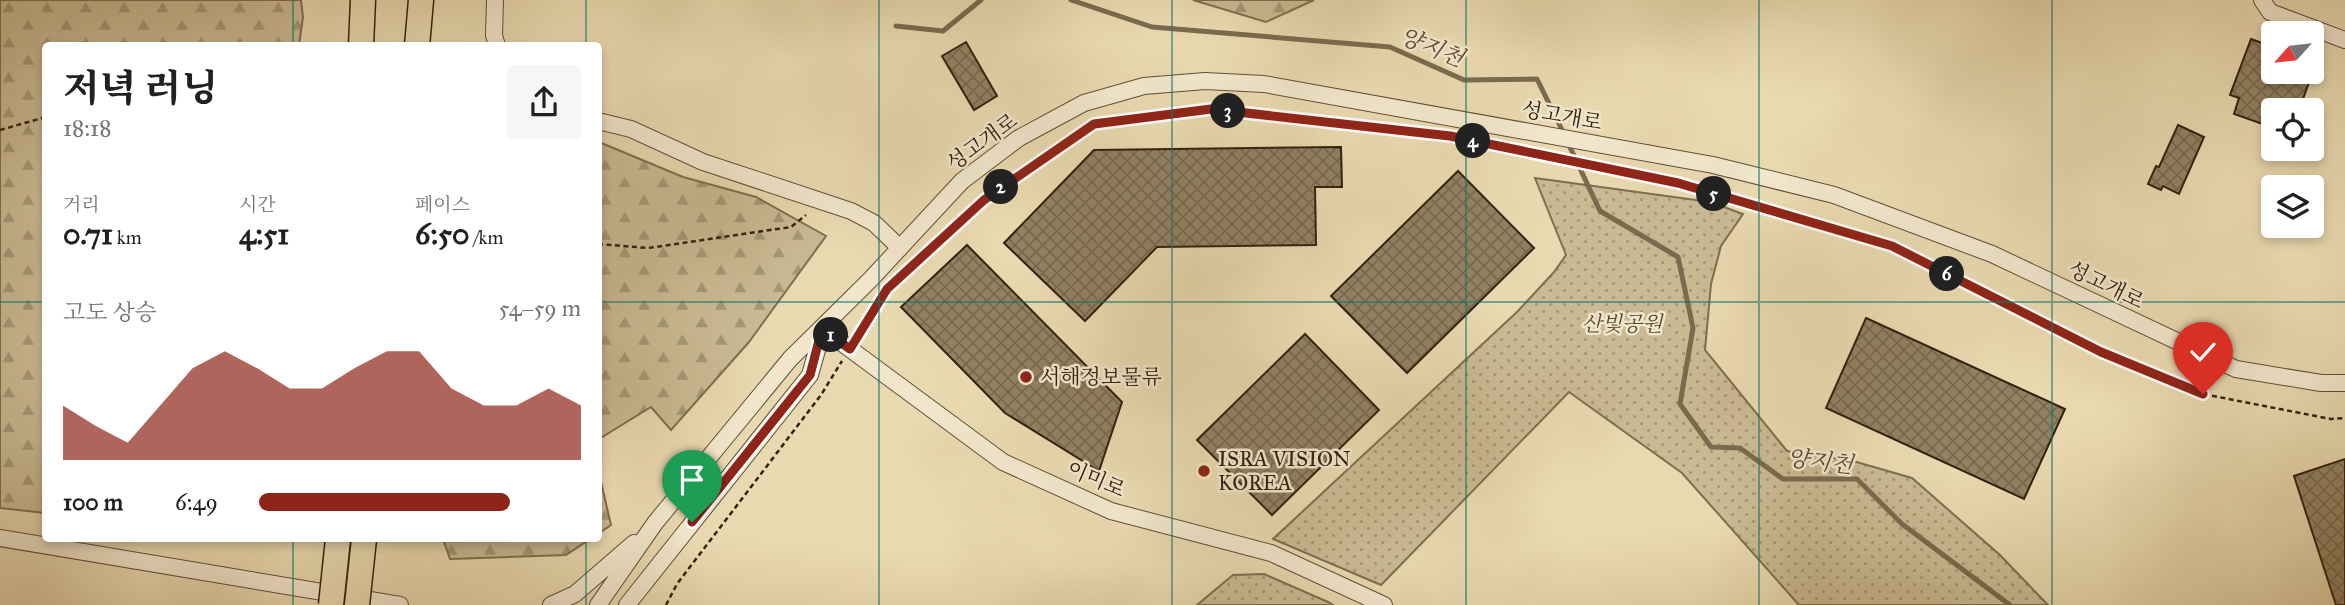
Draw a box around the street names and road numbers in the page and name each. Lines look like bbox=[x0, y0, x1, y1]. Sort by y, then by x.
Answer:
street label: 성고개로 bbox=[1520, 96, 1604, 136]
street label: 성고개로 bbox=[942, 108, 1022, 176]
street label: 성고개로 bbox=[2064, 256, 2148, 314]
street label: 이미로 bbox=[1063, 455, 1129, 503]

